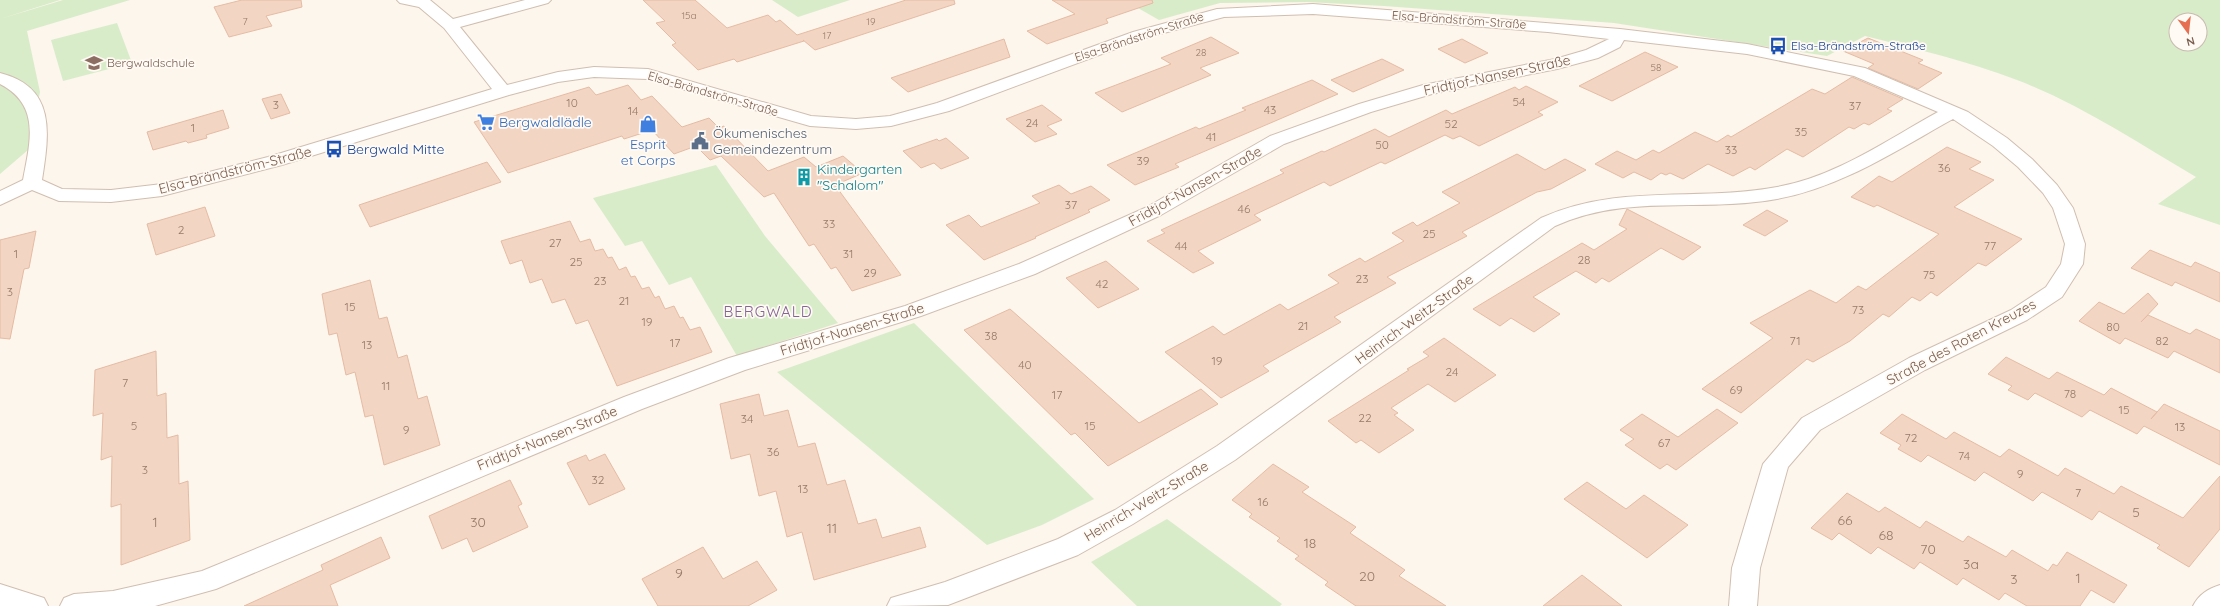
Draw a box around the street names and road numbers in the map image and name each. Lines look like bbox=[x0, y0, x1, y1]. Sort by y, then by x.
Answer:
street label: Elsa-Brändström-Straße bbox=[1391, 7, 1527, 32]
street label: Elsa-Brändström-Straße bbox=[1072, 8, 1205, 64]
street label: Fridtjof-Nansen-Straße bbox=[1422, 51, 1572, 99]
street label: Elsa-Brändström-Straße bbox=[646, 68, 780, 119]
street label: Elsa-Brändström-Straße bbox=[157, 142, 314, 198]
street label: Fridtjof-Nansen-Straße bbox=[1125, 142, 1265, 230]
street label: Heinrich-Weitz-Straße bbox=[1351, 270, 1477, 368]
street label: Straße des Roten Kreuzes bbox=[1883, 295, 2039, 389]
street label: Fridtjof-Nansen-Straße bbox=[778, 298, 926, 359]
street label: Fridtjof-Nansen-Straße bbox=[474, 402, 620, 474]
street label: Heinrich-Weitz-Straße bbox=[1081, 457, 1212, 545]

